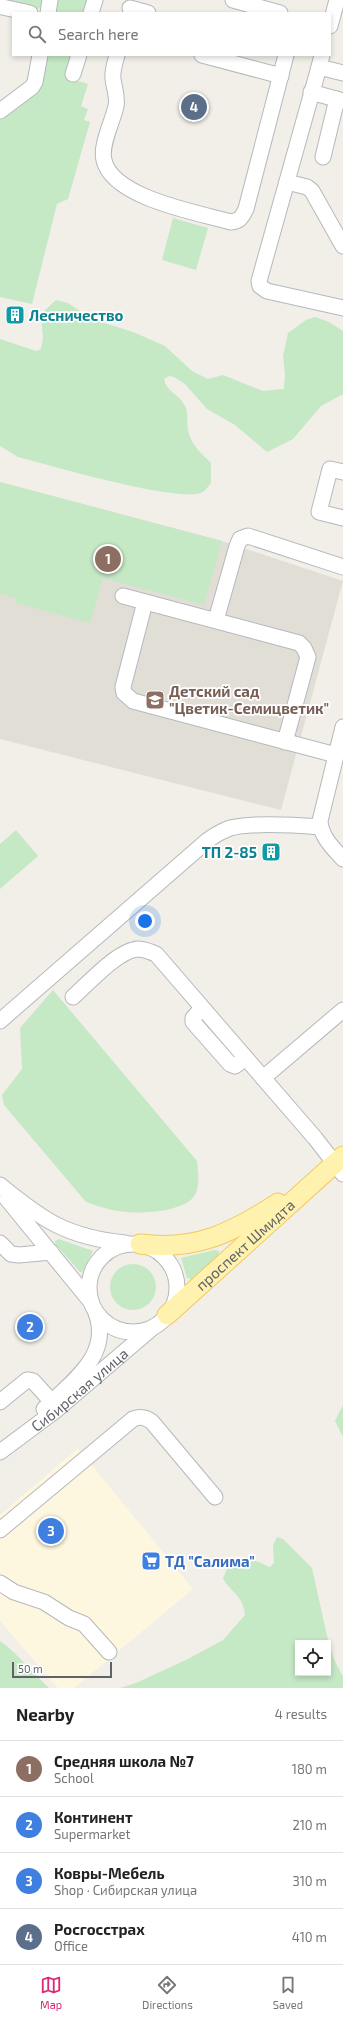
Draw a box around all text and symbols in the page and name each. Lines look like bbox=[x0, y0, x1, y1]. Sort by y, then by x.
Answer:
search box bbox=[12, 12, 331, 56]
icon: search bbox=[26, 23, 48, 45]
text: Search here bbox=[58, 25, 139, 43]
pin: 4 bbox=[181, 92, 207, 122]
building icon: Лесничество bbox=[4, 304, 26, 326]
place label: Лесничество bbox=[29, 306, 124, 324]
pin: 1 bbox=[95, 544, 121, 574]
place label: Детский сад "Цветик-Семицветик" bbox=[169, 682, 329, 717]
school or university icon: Детский сад "Цветик-Семицветик" bbox=[144, 689, 166, 711]
building icon: ТП 2-85 bbox=[260, 841, 282, 863]
place label: ТП 2-85 bbox=[202, 843, 257, 861]
your location bbox=[135, 911, 155, 931]
street label: проспект Шмидта bbox=[192, 1195, 298, 1294]
pin: 2 bbox=[17, 1312, 43, 1342]
street label: Сибирская улица bbox=[27, 1344, 131, 1435]
pin: 3 bbox=[38, 1516, 64, 1546]
supermarket icon: ТД "Салима" bbox=[140, 1550, 162, 1572]
place label: ТД "Салима" bbox=[165, 1552, 255, 1570]
map controls bbox=[295, 1640, 331, 1676]
button: locate bbox=[295, 1640, 331, 1676]
scale bar bbox=[12, 1660, 112, 1679]
text: 50 m bbox=[18, 1662, 43, 1675]
text: Nearby bbox=[16, 1704, 74, 1724]
text: 4 results bbox=[275, 1706, 327, 1722]
text: Средняя школа №7 bbox=[54, 1752, 194, 1770]
text: 1 bbox=[26, 1761, 32, 1777]
text: 180 m bbox=[292, 1761, 327, 1777]
text: School bbox=[54, 1770, 94, 1786]
text: Континент bbox=[54, 1808, 133, 1826]
text: 2 bbox=[25, 1817, 33, 1833]
text: 210 m bbox=[292, 1817, 327, 1833]
text: Supermarket bbox=[54, 1826, 131, 1842]
text: Ковры-Мебель bbox=[54, 1864, 165, 1882]
text: 3 bbox=[25, 1873, 33, 1889]
text: 310 m bbox=[292, 1873, 327, 1889]
text: Shop · Сибирская улица bbox=[54, 1882, 197, 1898]
text: Росгосстрах bbox=[54, 1920, 145, 1938]
text: 4 bbox=[25, 1929, 33, 1945]
text: 410 m bbox=[292, 1929, 327, 1945]
text: Office bbox=[54, 1938, 88, 1954]
tab: Map bbox=[40, 1974, 62, 2011]
tab: Directions bbox=[142, 1974, 193, 2011]
tab: Saved bbox=[273, 1974, 303, 2011]

